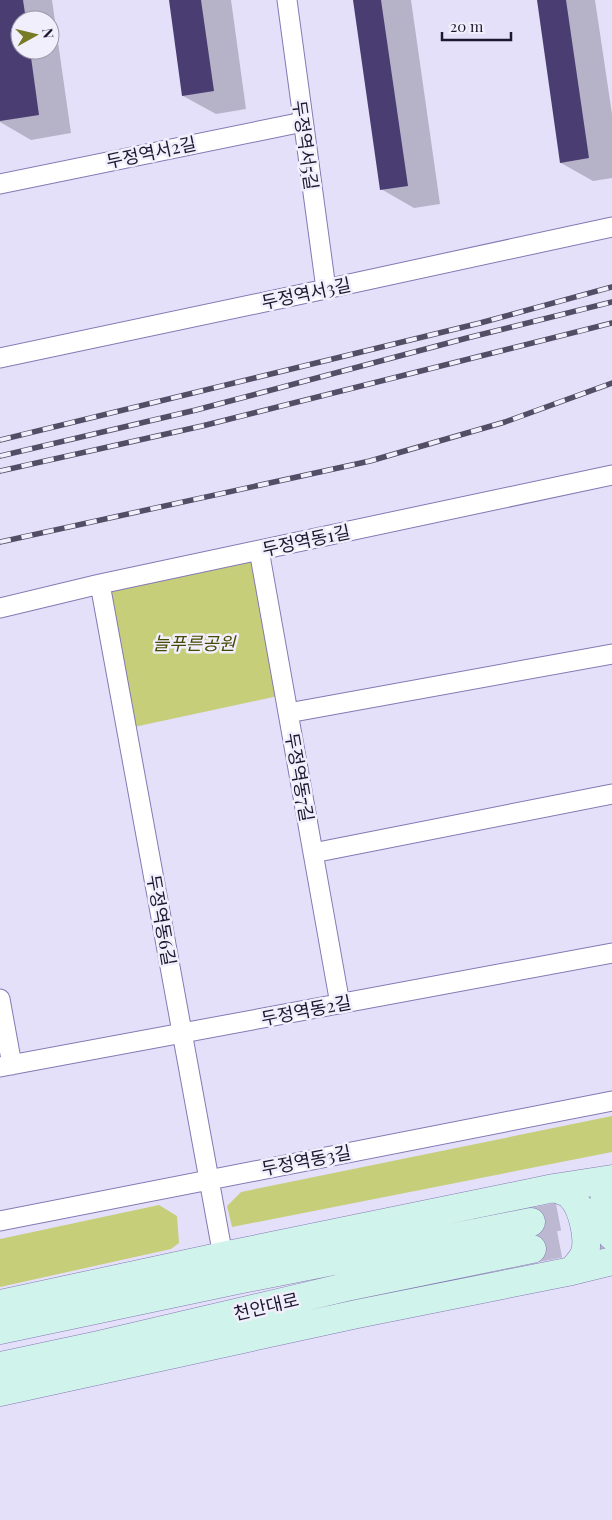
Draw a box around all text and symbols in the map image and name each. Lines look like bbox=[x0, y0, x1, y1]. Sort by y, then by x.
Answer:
north arrow bbox=[10, 10, 60, 60]
scale bar bbox=[442, 10, 511, 42]
text: 20 m bbox=[450, 16, 484, 36]
text: N bbox=[38, 27, 58, 39]
street label: 두정역서5길 bbox=[288, 99, 324, 191]
street label: 두정역서2길 bbox=[104, 131, 198, 173]
street label: 두정역서3길 bbox=[259, 272, 353, 314]
street label: 두정역동1길 bbox=[260, 519, 352, 561]
park label: 늘푸른공원 bbox=[153, 631, 237, 655]
street label: 두정역동7길 bbox=[280, 731, 320, 823]
street label: 두정역동6길 bbox=[142, 873, 182, 967]
street label: 두정역동2길 bbox=[259, 989, 353, 1031]
street label: 두정역동3길 bbox=[259, 1140, 353, 1180]
street label: 천안대로 bbox=[231, 1287, 301, 1325]

